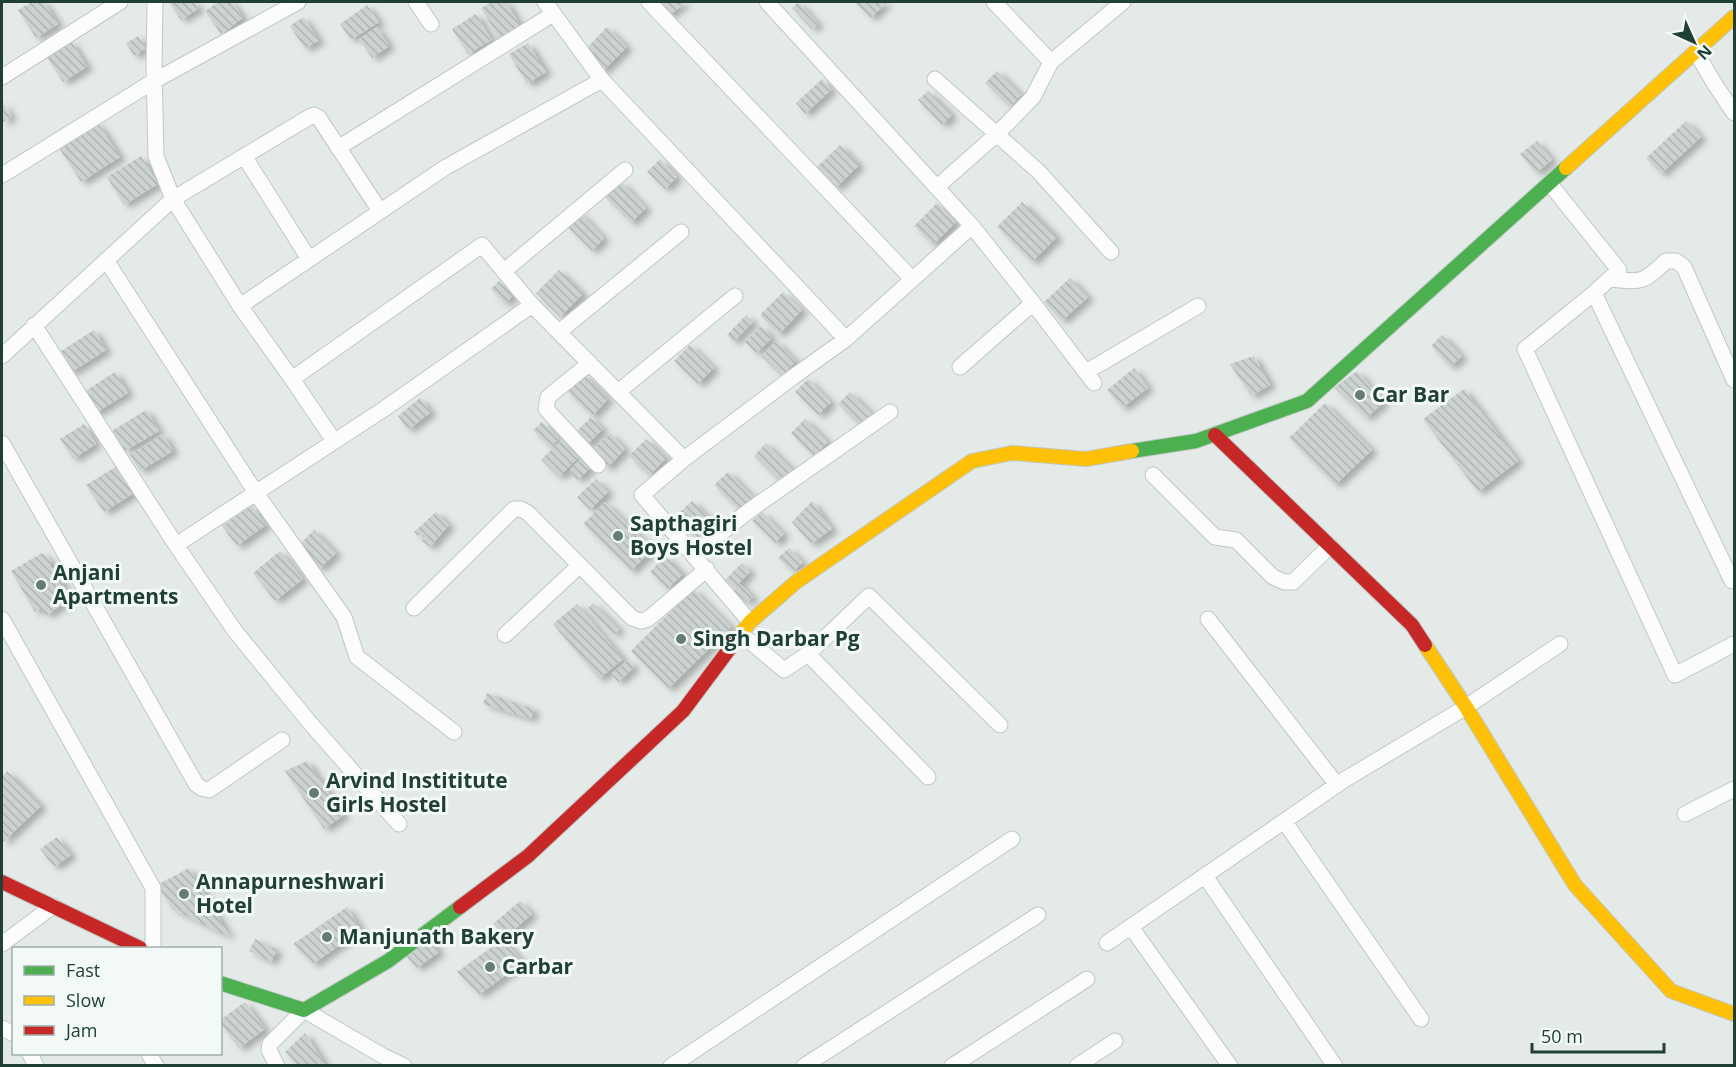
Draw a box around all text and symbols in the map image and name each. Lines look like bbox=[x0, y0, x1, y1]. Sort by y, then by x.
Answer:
north arrow bbox=[1664, 12, 1724, 72]
text: N bbox=[1692, 40, 1717, 65]
place label: Car Bar bbox=[1372, 380, 1450, 408]
marker: Car Bar bbox=[1353, 388, 1367, 402]
place label: Sapthagiri Boys Hostel bbox=[630, 509, 752, 561]
marker: Sapthagiri Boys Hostel bbox=[611, 529, 625, 543]
place label: Anjani Apartments bbox=[53, 558, 179, 610]
marker: Anjani Apartments bbox=[34, 578, 48, 592]
place label: Singh Darbar Pg bbox=[693, 624, 860, 652]
marker: Singh Darbar Pg bbox=[674, 632, 688, 646]
place label: Arvind Instititute Girls Hostel bbox=[326, 766, 508, 818]
marker: Arvind Instititute Girls Hostel bbox=[307, 786, 321, 800]
place label: Annapurneshwari Hotel bbox=[196, 867, 384, 919]
marker: Annapurneshwari Hotel bbox=[177, 887, 191, 901]
place label: Manjunath Bakery bbox=[339, 922, 534, 950]
marker: Manjunath Bakery bbox=[320, 930, 334, 944]
legend bbox=[12, 947, 222, 1055]
place label: Carbar bbox=[502, 952, 574, 980]
text: Fast bbox=[66, 958, 100, 982]
marker: Carbar bbox=[483, 960, 497, 974]
text: Slow bbox=[66, 988, 105, 1012]
scale bar bbox=[1532, 1016, 1664, 1054]
text: Jam bbox=[64, 1018, 98, 1042]
text: 50 m bbox=[1541, 1024, 1583, 1048]

